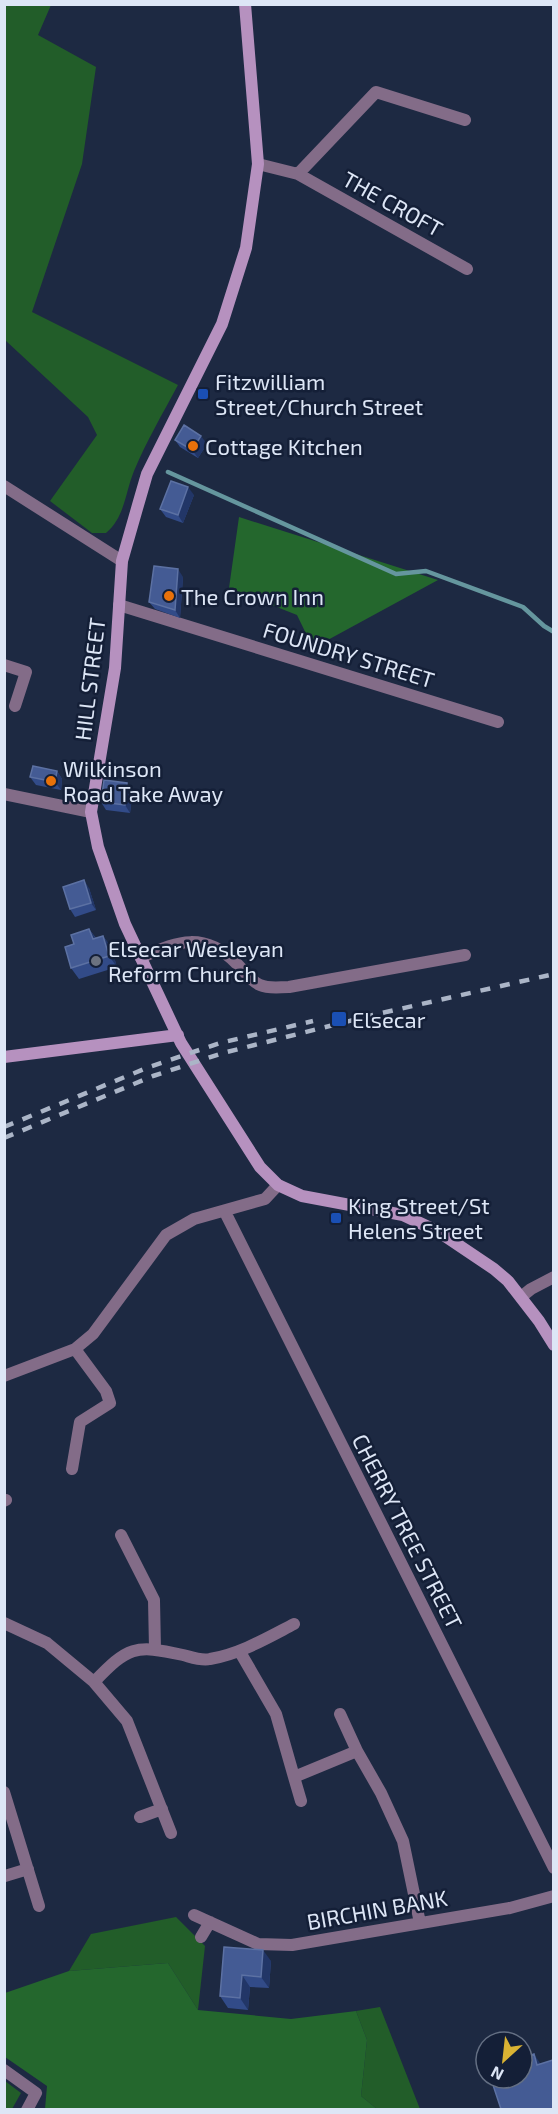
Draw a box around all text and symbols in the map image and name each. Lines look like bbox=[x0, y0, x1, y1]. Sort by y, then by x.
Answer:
street label: THE CROFT bbox=[339, 165, 448, 241]
place label: Fitzwilliam Street/Church Street bbox=[215, 368, 423, 419]
marker: Fitzwilliam Street/Church Street bbox=[196, 387, 210, 401]
place label: Cottage Kitchen bbox=[205, 433, 363, 459]
marker: Cottage Kitchen bbox=[186, 439, 200, 453]
place label: The Crown Inn bbox=[181, 583, 324, 609]
marker: The Crown Inn bbox=[162, 589, 176, 603]
street label: HILL STREET bbox=[69, 616, 109, 742]
street label: FOUNDRY STREET bbox=[260, 616, 438, 692]
place label: Wilkinson Road Take Away bbox=[63, 755, 223, 806]
marker: Wilkinson Road Take Away bbox=[44, 774, 58, 788]
place label: Elsecar Wesleyan Reform Church bbox=[108, 935, 284, 986]
marker: Elsecar Wesleyan Reform Church bbox=[89, 954, 103, 968]
place label: Elsecar bbox=[352, 1006, 426, 1032]
marker: Elsecar bbox=[330, 1010, 348, 1028]
place label: King Street/St Helens Street bbox=[348, 1192, 490, 1243]
marker: King Street/St Helens Street bbox=[329, 1211, 343, 1225]
street label: CHERRY TREE STREET bbox=[348, 1429, 468, 1633]
street label: BIRCHIN BANK bbox=[305, 1884, 449, 1934]
north arrow bbox=[474, 2030, 534, 2090]
text: N bbox=[487, 2063, 506, 2085]

